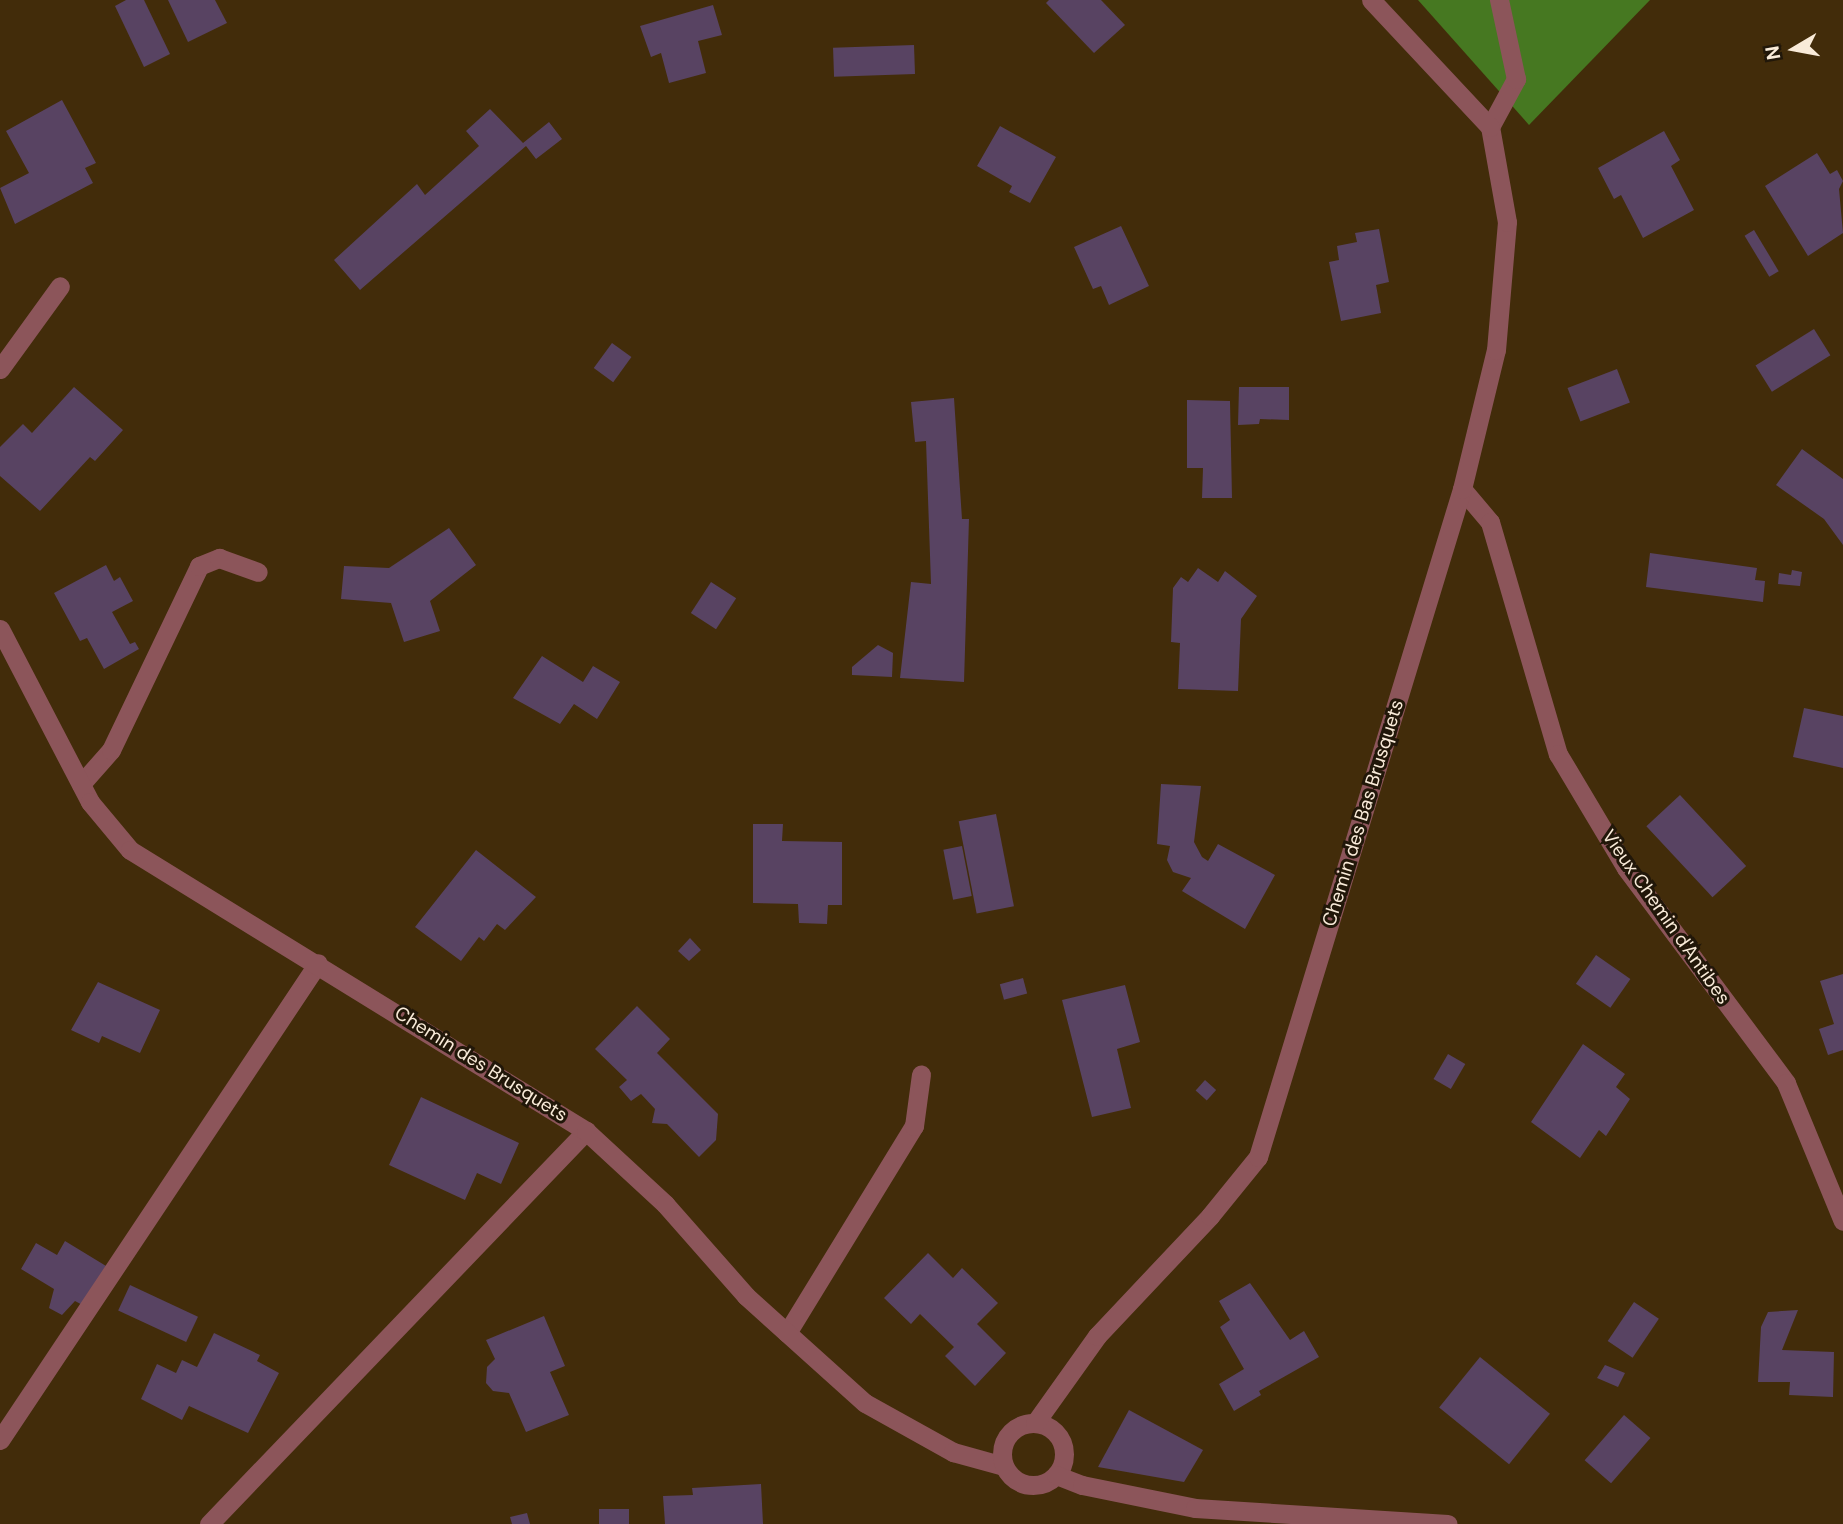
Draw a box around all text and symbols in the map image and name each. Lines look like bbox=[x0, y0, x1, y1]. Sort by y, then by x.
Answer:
north arrow bbox=[1759, 14, 1829, 84]
text: N bbox=[1759, 44, 1786, 62]
street label: Chemin des Bas Brusquets bbox=[1318, 697, 1408, 929]
street label: Vieux Chemin d'Antibes bbox=[1597, 825, 1735, 1009]
street label: Chemin des Brusquets bbox=[390, 1002, 572, 1126]

